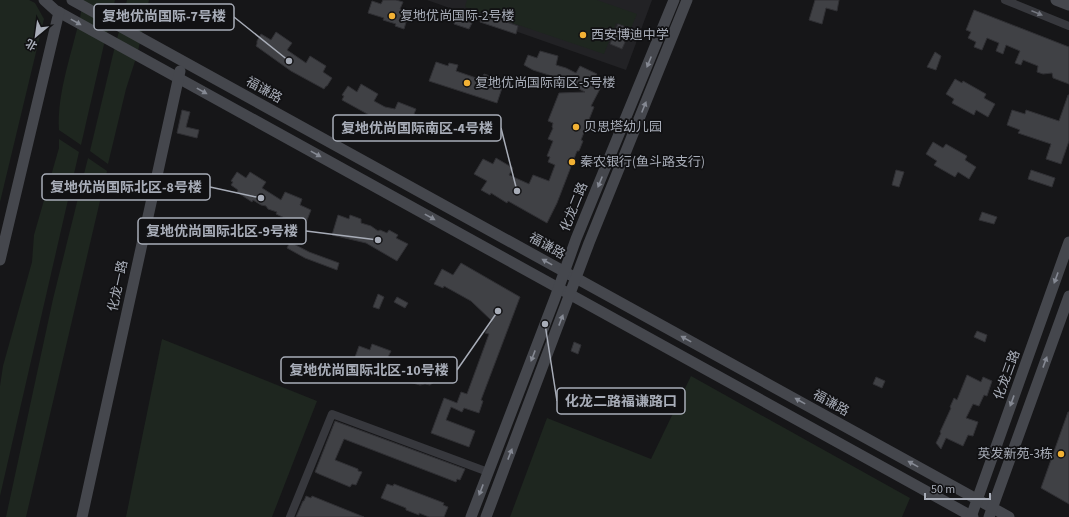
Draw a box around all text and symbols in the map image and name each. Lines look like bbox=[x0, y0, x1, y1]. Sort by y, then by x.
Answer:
callout: 复地优尚国际-7号楼 bbox=[94, 4, 234, 30]
text: 复地优尚国际-7号楼 bbox=[102, 7, 226, 27]
place label: 复地优尚国际-2号楼 bbox=[400, 7, 515, 25]
one-way arrow bbox=[1032, 10, 1044, 16]
marker: 复地优尚国际-2号楼 bbox=[387, 11, 397, 21]
north arrow bbox=[16, 16, 56, 56]
one-way arrow bbox=[70, 18, 82, 25]
place label: 西安博迪中学 bbox=[591, 26, 669, 44]
marker: 西安博迪中学 bbox=[578, 30, 588, 40]
text: 北 bbox=[23, 35, 40, 54]
one-way arrow bbox=[646, 57, 652, 69]
street label: 福谦路 bbox=[243, 73, 285, 107]
place label: 复地优尚国际南区-5号楼 bbox=[475, 74, 616, 92]
marker: 复地优尚国际南区-5号楼 bbox=[462, 78, 472, 88]
one-way arrow bbox=[196, 88, 208, 95]
one-way arrow bbox=[641, 102, 647, 113]
callout: 复地优尚国际南区-4号楼 bbox=[333, 115, 501, 141]
place label: 贝思塔幼儿园 bbox=[584, 118, 662, 136]
text: 复地优尚国际南区-4号楼 bbox=[341, 119, 493, 139]
marker: 贝思塔幼儿园 bbox=[571, 122, 581, 132]
one-way arrow bbox=[310, 151, 322, 158]
place label: 秦农银行(鱼斗路支行) bbox=[580, 153, 705, 171]
marker: 秦农银行(鱼斗路支行) bbox=[567, 157, 577, 167]
callout: 复地优尚国际北区-8号楼 bbox=[42, 174, 210, 200]
one-way arrow bbox=[597, 177, 603, 188]
text: 复地优尚国际北区-8号楼 bbox=[50, 178, 202, 198]
street label: 化龙二路 bbox=[556, 180, 592, 234]
one-way arrow bbox=[424, 214, 436, 220]
callout: 复地优尚国际北区-9号楼 bbox=[138, 218, 306, 244]
text: 复地优尚国际北区-9号楼 bbox=[146, 222, 298, 242]
street label: 福谦路 bbox=[526, 229, 568, 263]
street label: 化龙一路 bbox=[104, 259, 132, 313]
one-way arrow bbox=[542, 259, 553, 266]
one-way arrow bbox=[1053, 273, 1059, 285]
one-way arrow bbox=[558, 313, 564, 325]
one-way arrow bbox=[680, 335, 692, 342]
street label: 化龙三路 bbox=[990, 347, 1024, 403]
one-way arrow bbox=[529, 350, 535, 362]
one-way arrow bbox=[1043, 355, 1049, 367]
callout: 复地优尚国际北区-10号楼 bbox=[281, 357, 457, 383]
text: 复地优尚国际北区-10号楼 bbox=[289, 361, 449, 381]
street label: 福谦路 bbox=[810, 386, 852, 420]
callout: 化龙二路福谦路口 bbox=[557, 388, 685, 414]
text: 化龙二路福谦路口 bbox=[565, 392, 677, 412]
one-way arrow bbox=[1009, 395, 1015, 407]
one-way arrow bbox=[794, 398, 805, 405]
place label: 英发新苑-3栋 bbox=[977, 445, 1053, 463]
one-way arrow bbox=[507, 448, 513, 460]
marker: 英发新苑-3栋 bbox=[1056, 449, 1066, 459]
one-way arrow bbox=[908, 461, 919, 468]
scale bar bbox=[925, 475, 990, 501]
text: 50 m bbox=[931, 481, 955, 498]
one-way arrow bbox=[477, 485, 483, 497]

